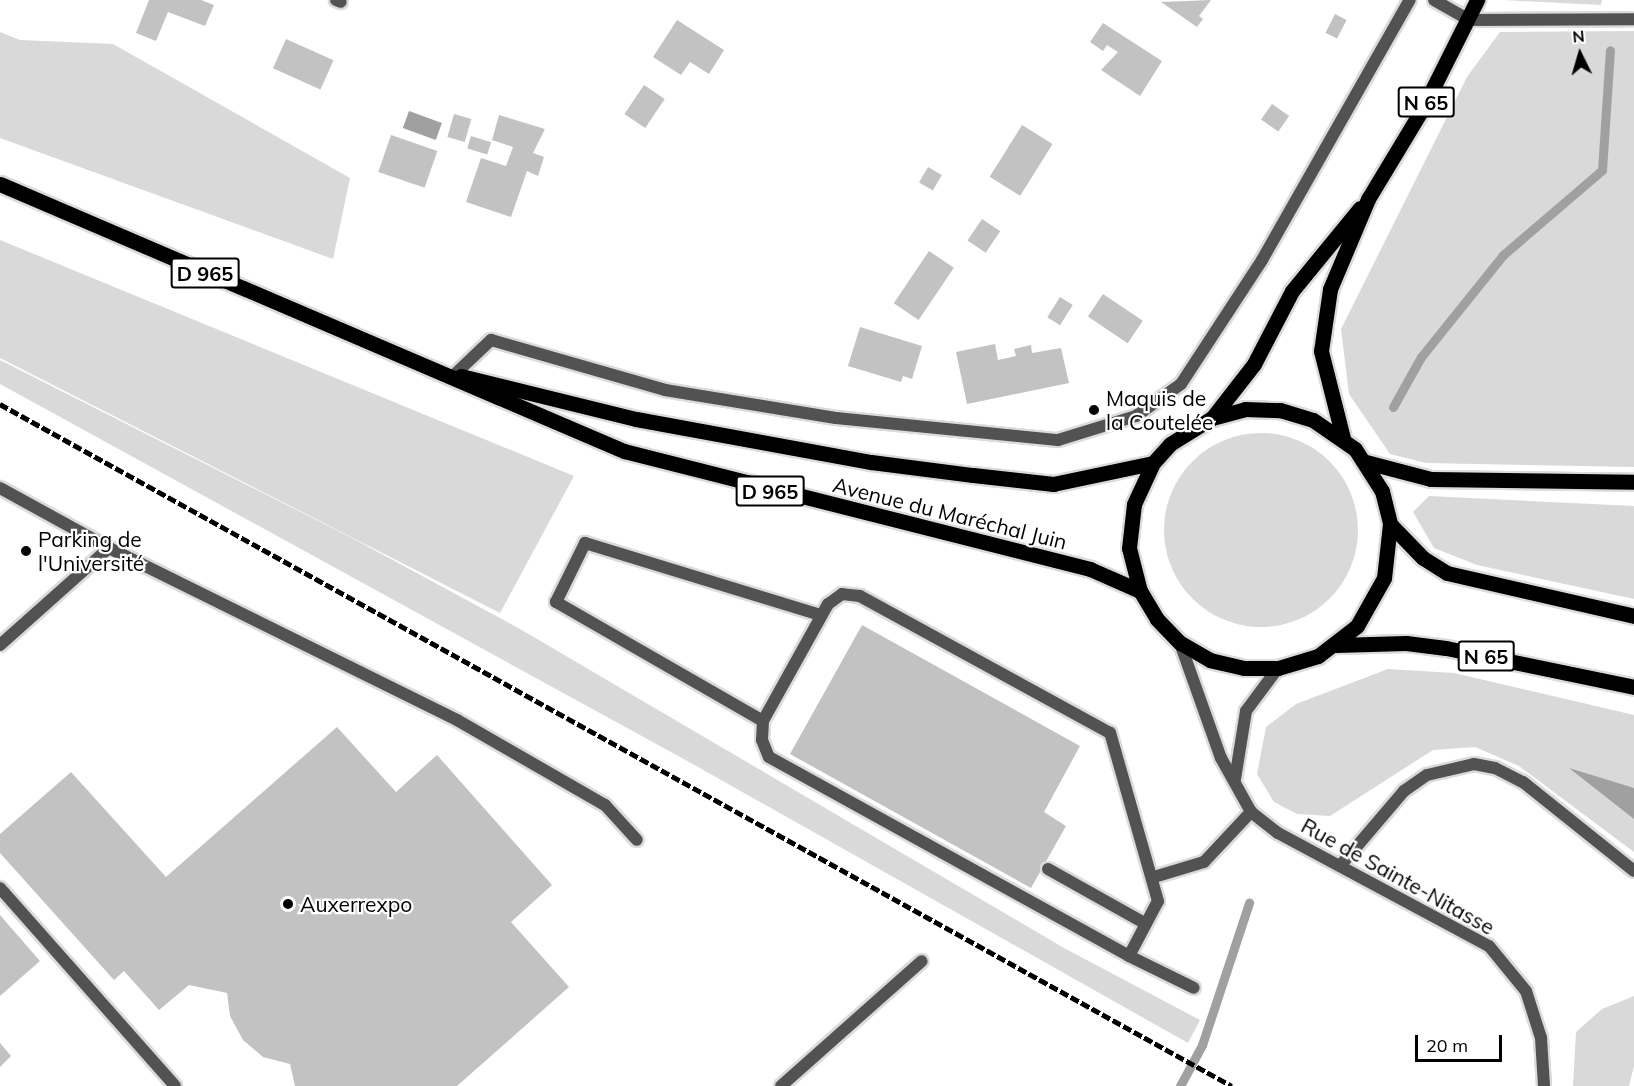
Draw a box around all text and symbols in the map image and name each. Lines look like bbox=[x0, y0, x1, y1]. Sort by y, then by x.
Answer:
north arrow bbox=[1550, 24, 1610, 84]
text: N bbox=[1572, 26, 1585, 47]
road number: N 65 bbox=[1398, 85, 1454, 119]
road number: D 965 bbox=[170, 256, 240, 290]
place label: Maquis de la Coutelée bbox=[1106, 385, 1213, 435]
marker: Maquis de la Coutelée bbox=[1087, 403, 1101, 417]
street label: Avenue du Maréchal Juin bbox=[830, 472, 1070, 554]
road number: D 965 bbox=[736, 474, 804, 508]
place label: Parking de l'Université bbox=[38, 526, 144, 576]
marker: Parking de l'Université bbox=[19, 544, 33, 558]
road number: N 65 bbox=[1458, 639, 1514, 673]
street label: Rue de Sainte-Nitasse bbox=[1297, 812, 1499, 940]
place label: Auxerrexpo bbox=[300, 891, 412, 917]
marker: Auxerrexpo bbox=[281, 897, 295, 911]
scale bar bbox=[1418, 1023, 1505, 1061]
text: 20 m bbox=[1426, 1034, 1468, 1057]

